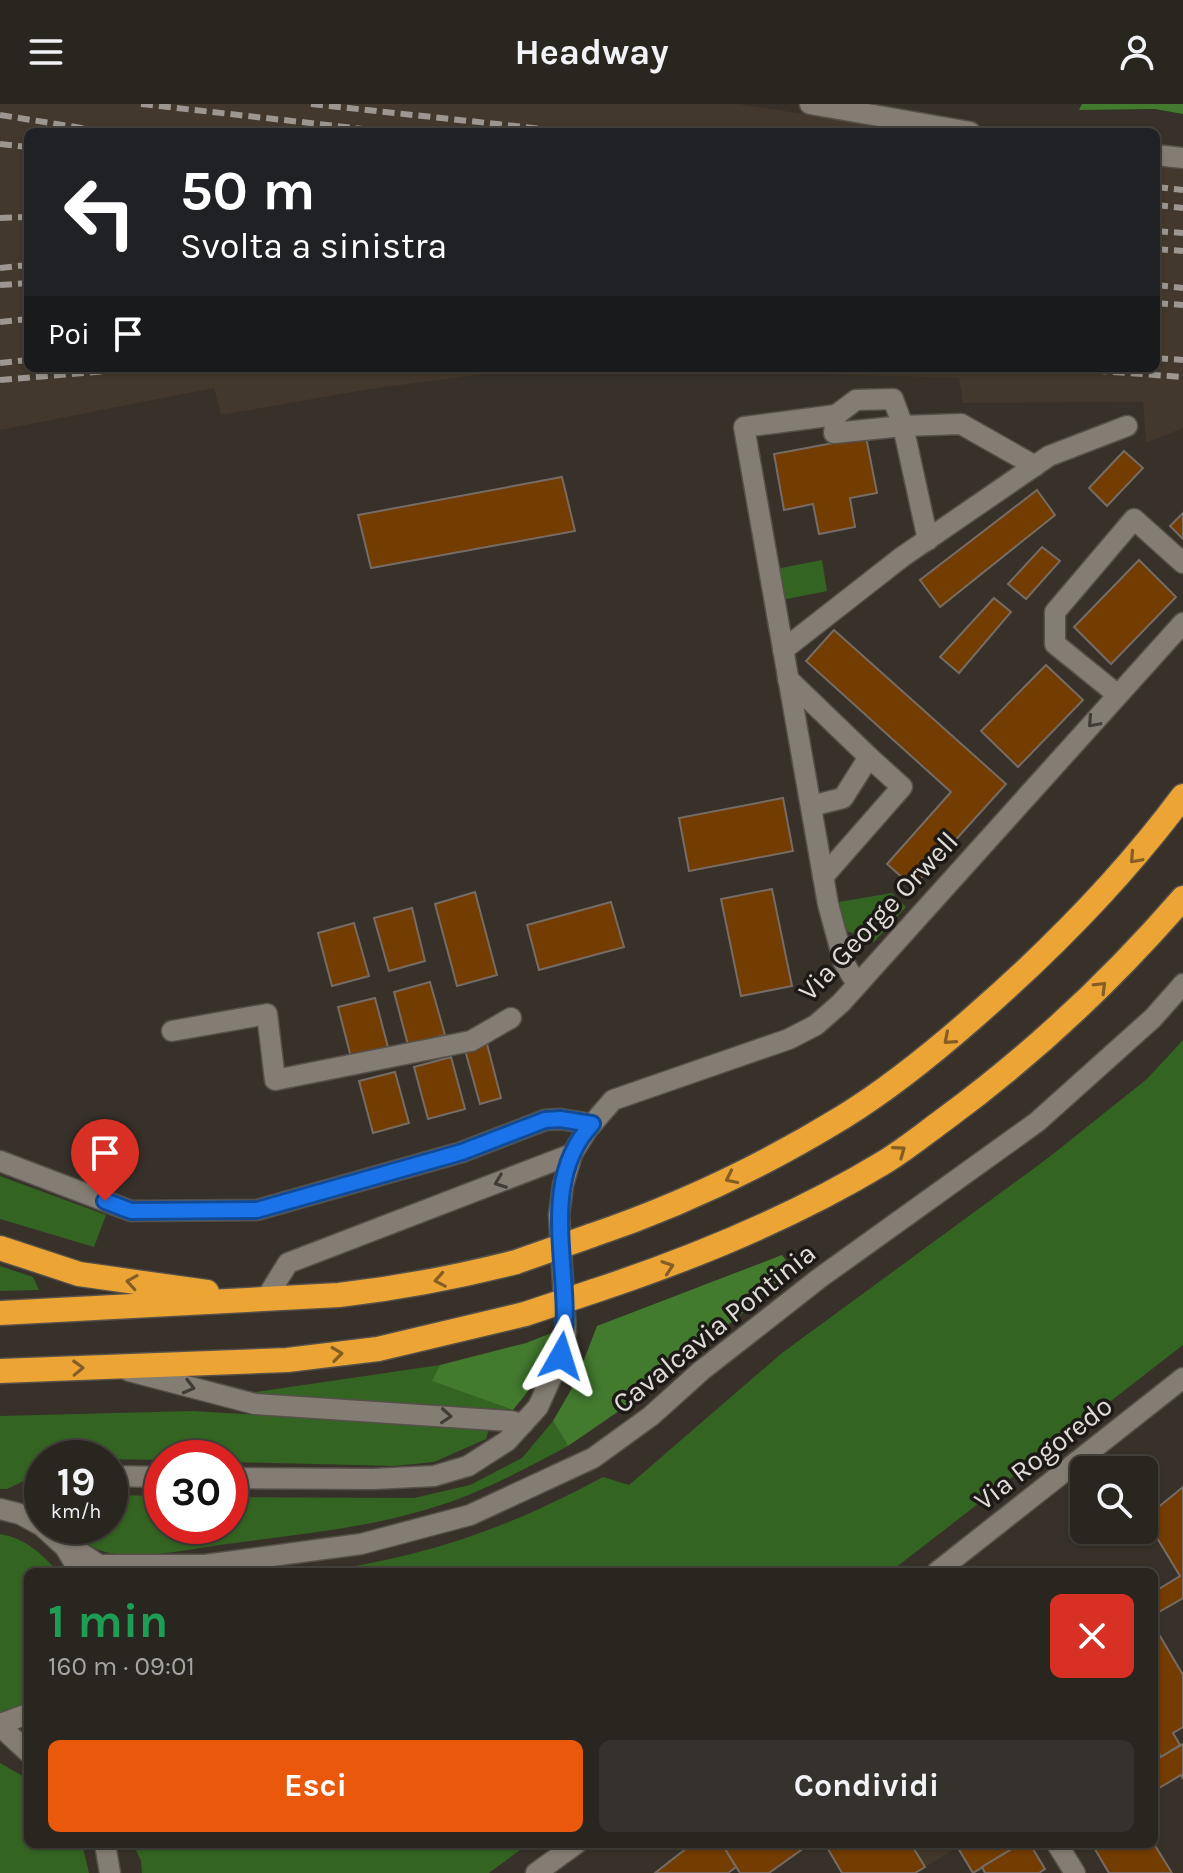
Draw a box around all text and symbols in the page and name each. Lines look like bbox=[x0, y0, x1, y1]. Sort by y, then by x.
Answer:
icon: menu bbox=[24, 30, 68, 74]
icon: person bbox=[1115, 30, 1159, 74]
text: Headway bbox=[514, 31, 669, 73]
text: 50 m bbox=[180, 158, 315, 223]
icon: left bbox=[48, 160, 152, 264]
text: Svolta a sinistra bbox=[180, 225, 447, 267]
icon: arrive bbox=[106, 312, 150, 356]
text: Poi bbox=[48, 316, 90, 352]
one-way arrow bbox=[1088, 713, 1103, 728]
street label: Via George Orwell bbox=[791, 825, 965, 1007]
one-way arrow bbox=[1131, 848, 1145, 863]
one-way arrow bbox=[1092, 982, 1106, 996]
one-way arrow bbox=[944, 1029, 958, 1044]
pin bbox=[71, 1119, 139, 1201]
icon: arrive bbox=[83, 1131, 127, 1175]
one-way arrow bbox=[891, 1146, 906, 1161]
one-way arrow bbox=[724, 1169, 739, 1184]
one-way arrow bbox=[493, 1172, 507, 1189]
street label: Cavalcavia Pontinia bbox=[606, 1236, 822, 1420]
one-way arrow bbox=[660, 1260, 674, 1276]
one-way arrow bbox=[434, 1271, 447, 1288]
one-way arrow bbox=[125, 1274, 139, 1291]
position arrow bbox=[519, 1314, 603, 1398]
one-way arrow bbox=[331, 1346, 344, 1363]
one-way arrow bbox=[72, 1360, 85, 1377]
one-way arrow bbox=[181, 1377, 195, 1394]
street label: Via Rogoredo bbox=[967, 1389, 1119, 1517]
one-way arrow bbox=[440, 1407, 453, 1424]
speed limit sign: 30 bbox=[144, 1440, 248, 1544]
map controls bbox=[1070, 1456, 1158, 1544]
button: search bbox=[1070, 1456, 1158, 1544]
text: 19 bbox=[57, 1458, 95, 1505]
text: km/h bbox=[51, 1500, 101, 1523]
text: 1 min bbox=[48, 1593, 168, 1649]
button: close bbox=[1050, 1594, 1134, 1678]
text: 160 m · 09:01 bbox=[48, 1651, 195, 1682]
button: Esci bbox=[48, 1740, 583, 1832]
button: Condividi bbox=[599, 1740, 1134, 1832]

